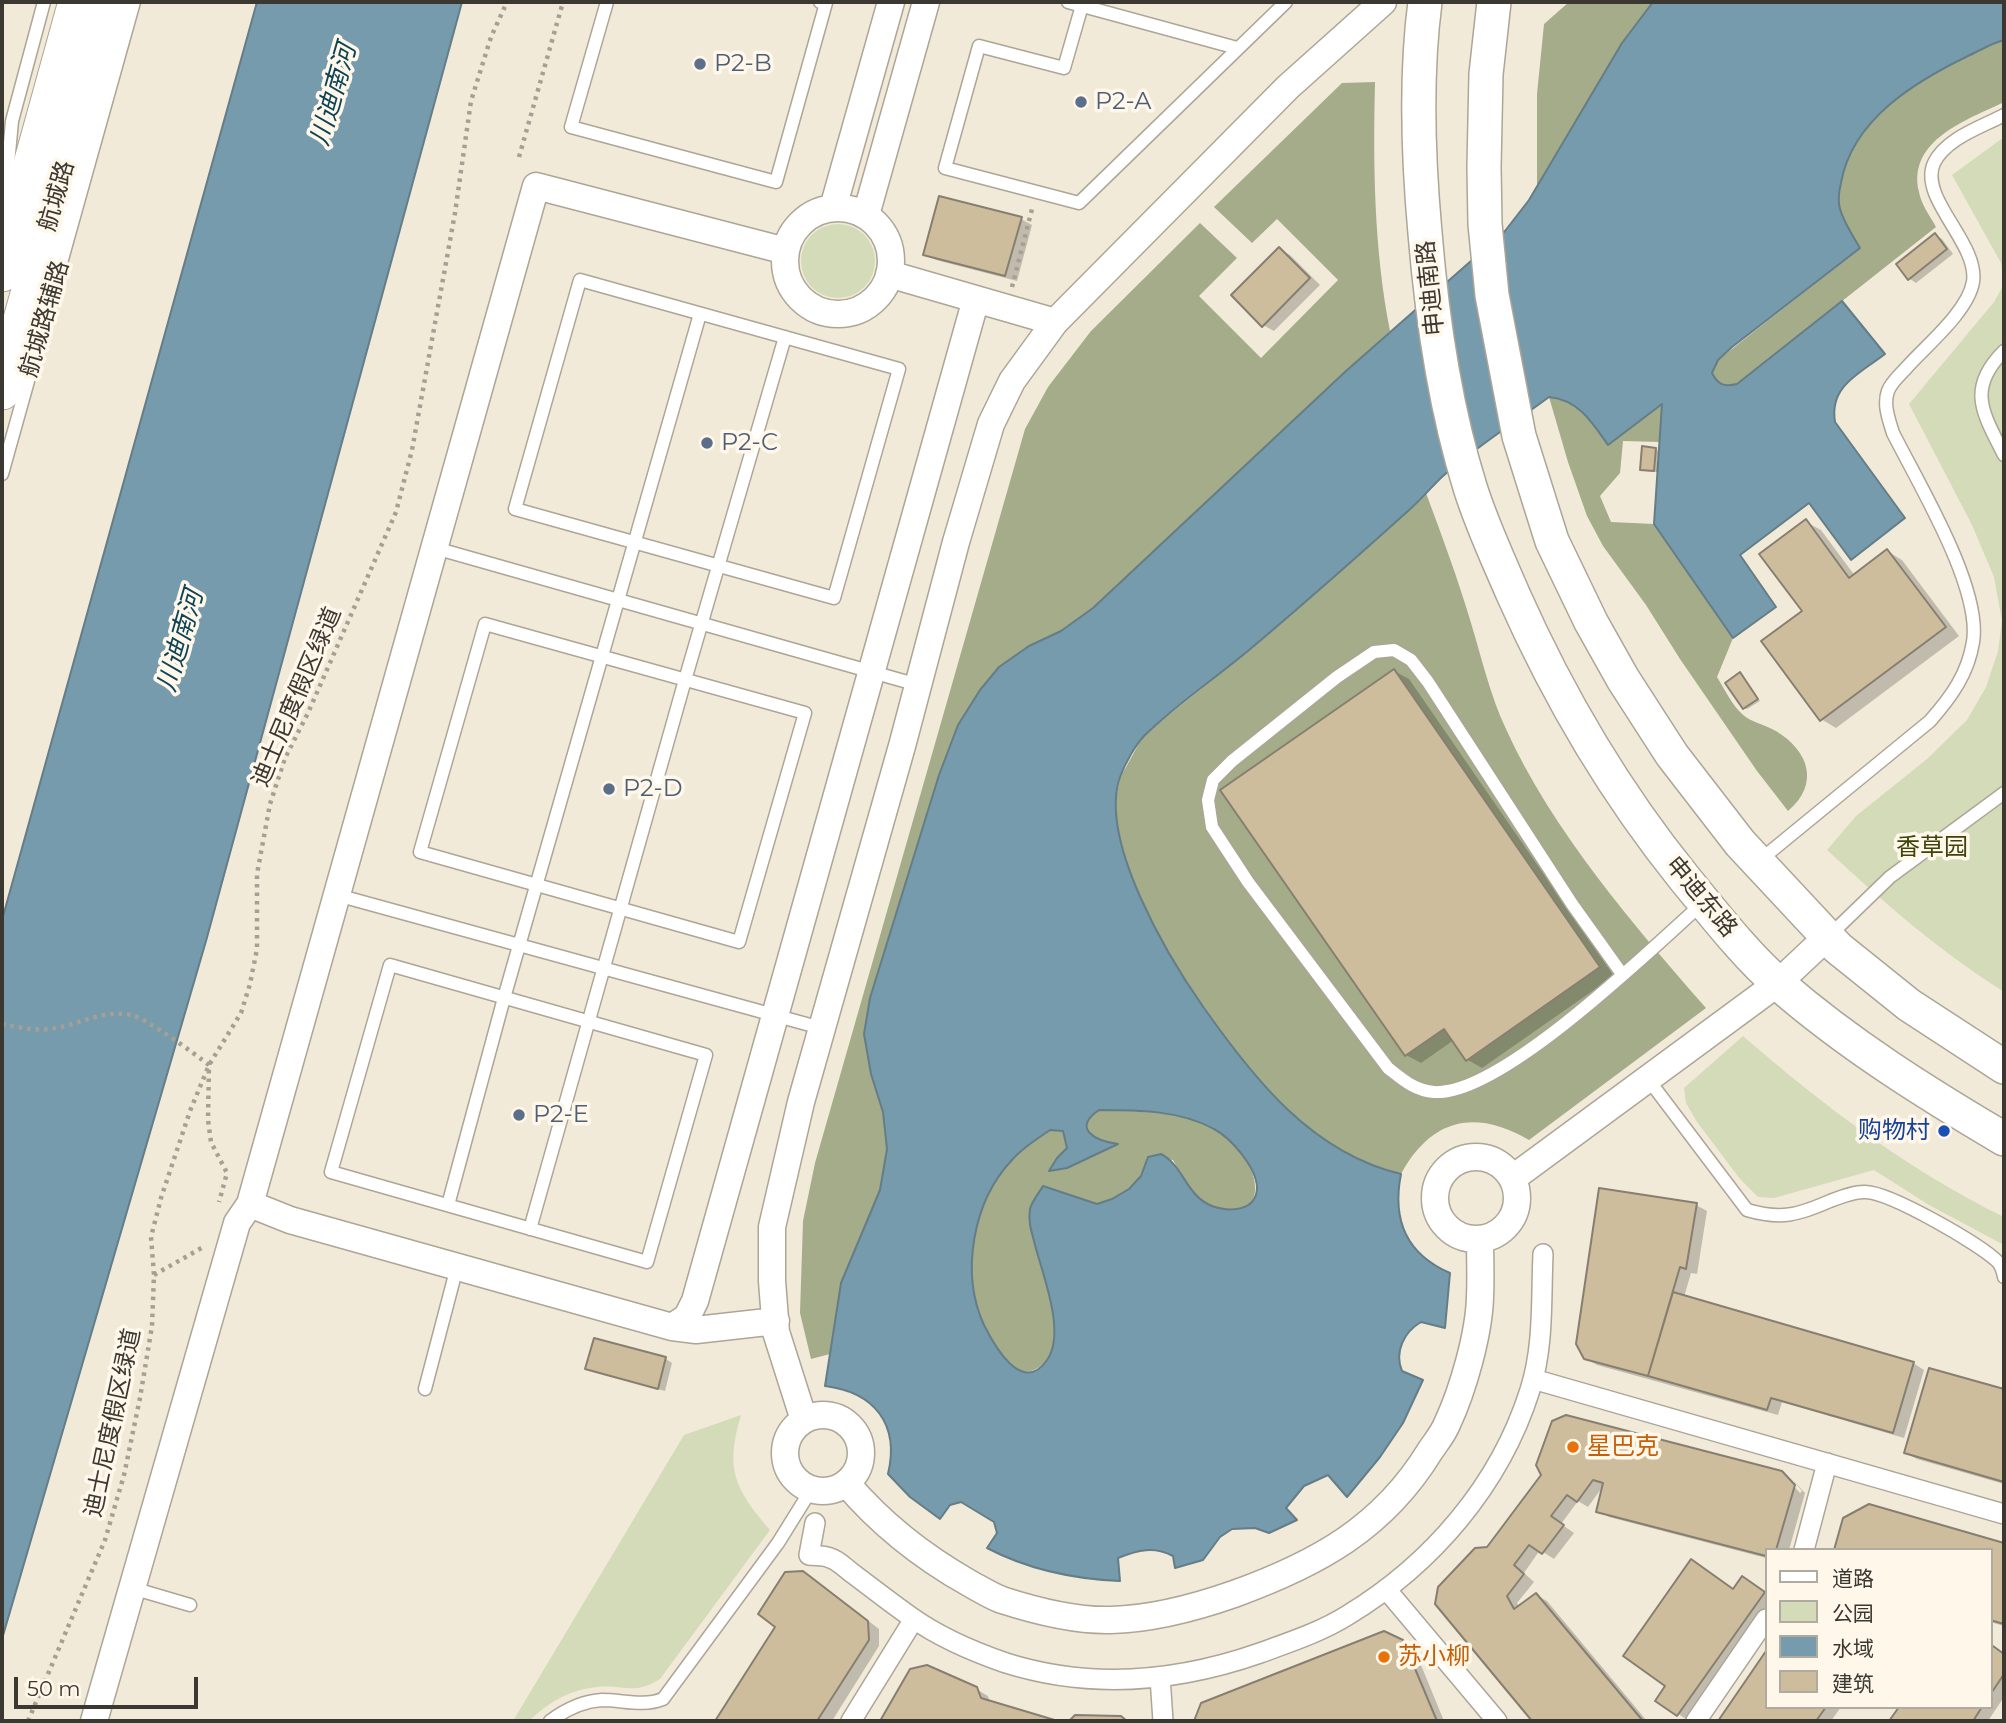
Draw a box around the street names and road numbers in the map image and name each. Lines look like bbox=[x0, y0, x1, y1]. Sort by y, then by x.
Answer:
street label: 航城路 bbox=[33, 157, 81, 235]
street label: 申迪南路 bbox=[1412, 239, 1450, 337]
street label: 航城路辅路 bbox=[15, 257, 75, 381]
street label: 迪士尼度假区绿道 bbox=[246, 603, 348, 791]
street label: 申迪东路 bbox=[1659, 851, 1743, 943]
street label: 迪士尼度假区绿道 bbox=[79, 1326, 147, 1520]

